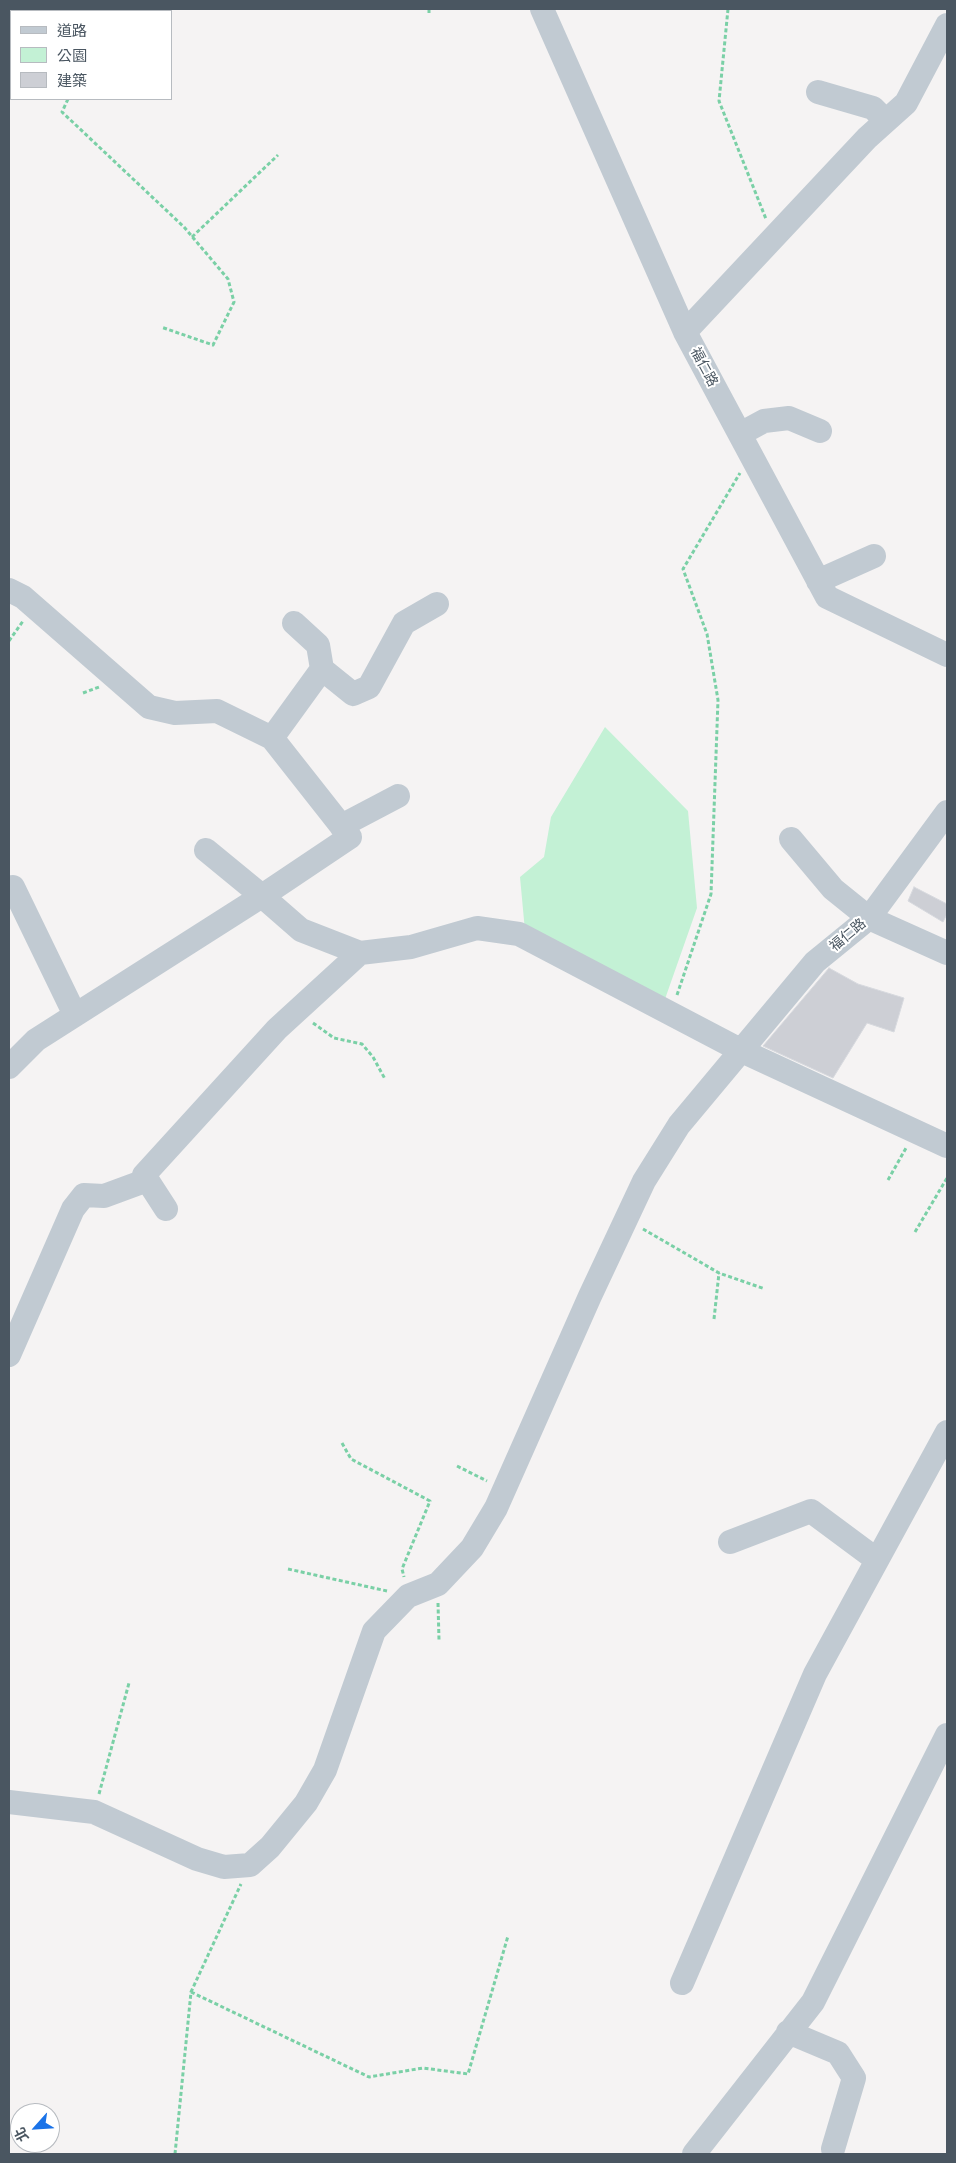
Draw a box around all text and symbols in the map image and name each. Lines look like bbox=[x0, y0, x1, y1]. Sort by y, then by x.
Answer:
legend bbox=[10, 10, 172, 100]
text: 道路 bbox=[57, 24, 87, 39]
text: 公園 bbox=[57, 49, 87, 64]
text: 建築 bbox=[57, 74, 87, 89]
street label: 福仁路 bbox=[687, 345, 721, 389]
street label: 福仁路 bbox=[827, 915, 869, 955]
north arrow bbox=[10, 2103, 60, 2153]
text: 北 bbox=[13, 2125, 32, 2143]

